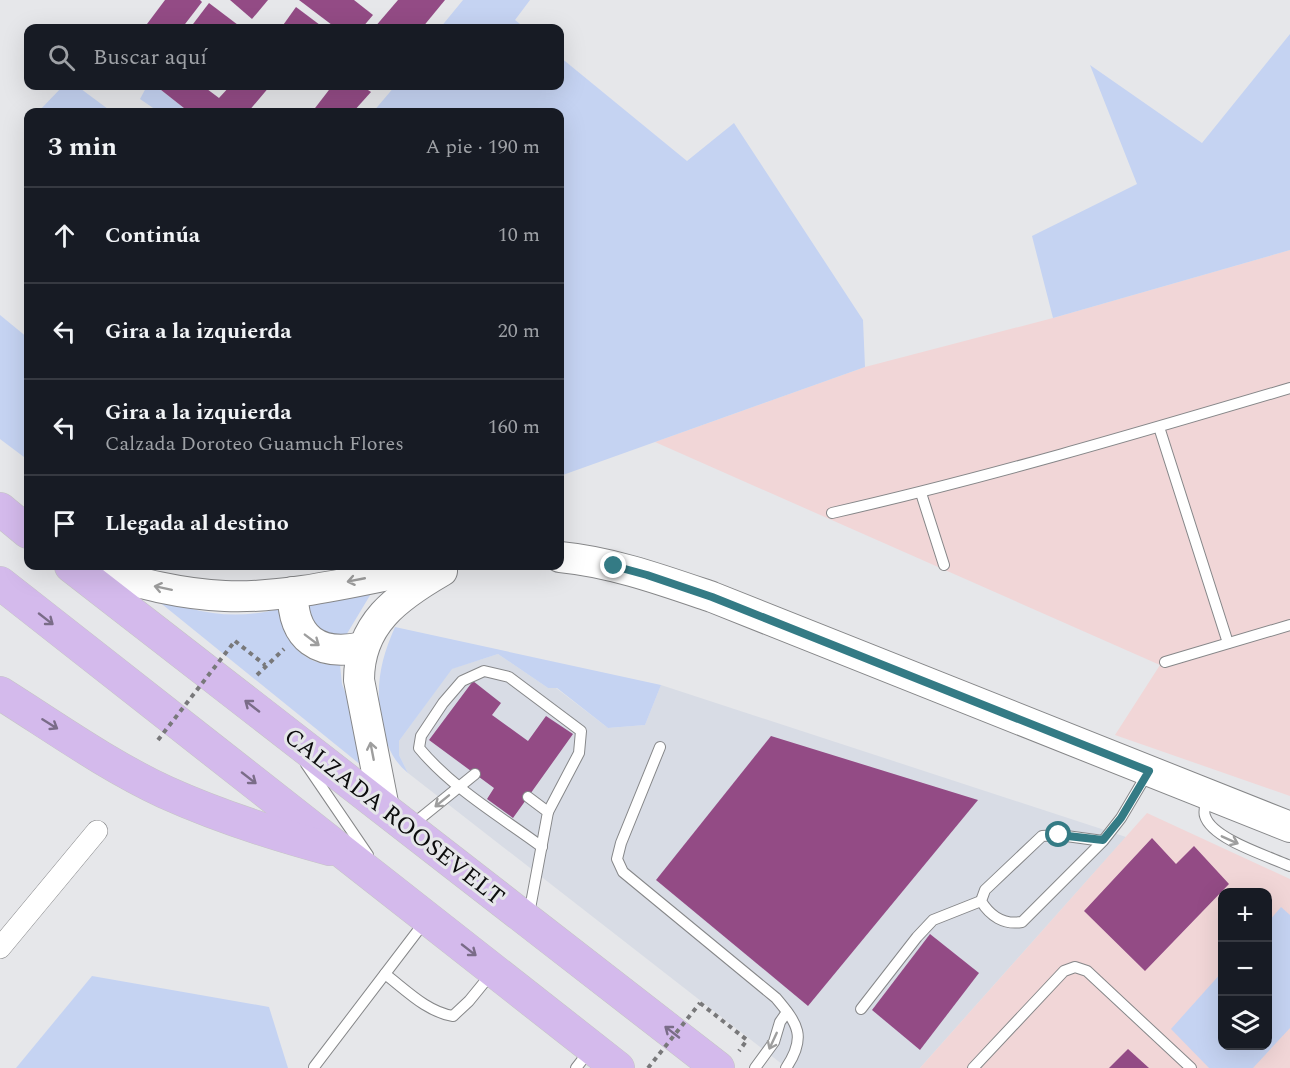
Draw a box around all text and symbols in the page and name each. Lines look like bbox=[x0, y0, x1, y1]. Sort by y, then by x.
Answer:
search box bbox=[24, 24, 564, 90]
icon: search bbox=[45, 41, 78, 74]
text: Buscar aquí bbox=[93, 41, 207, 74]
text: 3 min bbox=[48, 127, 117, 167]
text: A pie · 190 m bbox=[426, 132, 540, 162]
icon: ahead bbox=[48, 219, 81, 252]
text: Continúa bbox=[105, 219, 200, 252]
text: 10 m bbox=[498, 220, 540, 250]
icon: left bbox=[48, 315, 81, 348]
text: Gira a la izquierda bbox=[105, 315, 292, 348]
text: 20 m bbox=[498, 316, 540, 346]
text: Gira a la izquierda bbox=[105, 396, 292, 429]
icon: left bbox=[48, 411, 81, 444]
text: 160 m bbox=[488, 412, 540, 442]
text: Calzada Doroteo Guamuch Flores bbox=[105, 429, 404, 459]
icon: arrive bbox=[48, 507, 81, 540]
text: Llegada al destino bbox=[105, 507, 289, 540]
route end bbox=[600, 552, 626, 578]
one-way arrow bbox=[347, 575, 366, 586]
one-way arrow bbox=[154, 582, 173, 593]
one-way arrow bbox=[38, 612, 54, 625]
one-way arrow bbox=[303, 634, 319, 647]
one-way arrow bbox=[244, 700, 260, 713]
one-way arrow bbox=[41, 719, 58, 731]
street label: CALZADA ROOSEVELT bbox=[276, 719, 512, 915]
one-way arrow bbox=[366, 741, 377, 761]
one-way arrow bbox=[241, 771, 257, 784]
one-way arrow bbox=[435, 794, 450, 808]
route start bbox=[1045, 821, 1071, 847]
one-way arrow bbox=[1221, 834, 1239, 846]
map controls bbox=[1218, 888, 1272, 1050]
button: + bbox=[1218, 888, 1272, 942]
button: − bbox=[1218, 942, 1272, 996]
one-way arrow bbox=[460, 944, 476, 957]
button: layers bbox=[1218, 996, 1272, 1050]
one-way arrow bbox=[664, 1026, 680, 1039]
one-way arrow bbox=[766, 1031, 778, 1049]

